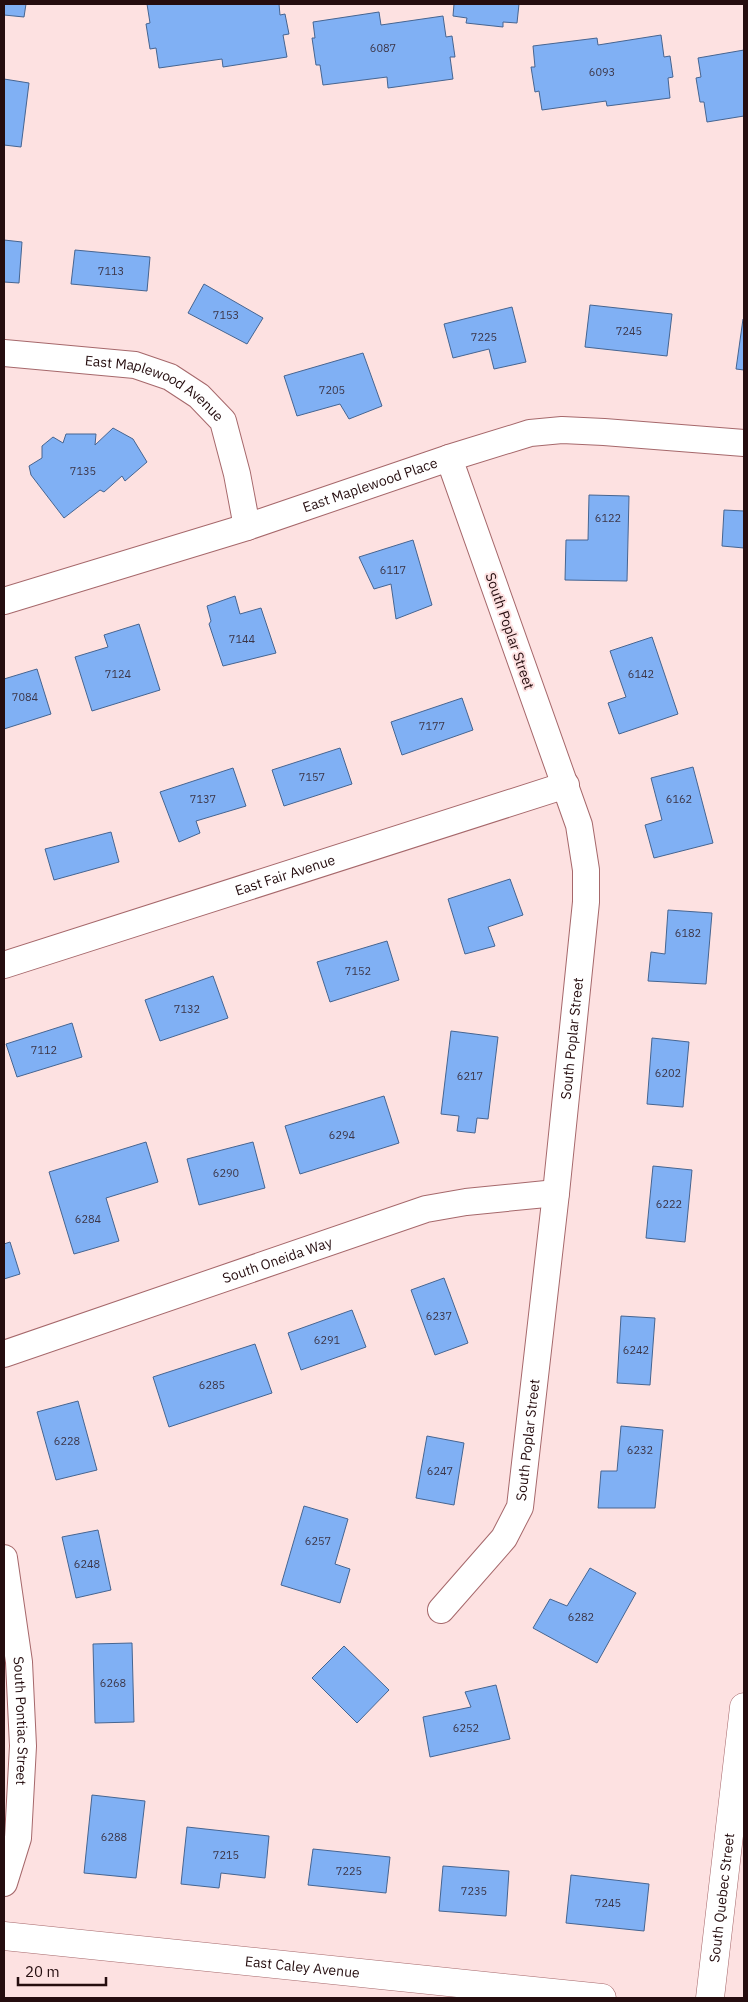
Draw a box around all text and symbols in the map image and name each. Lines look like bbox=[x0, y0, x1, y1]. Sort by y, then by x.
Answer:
house number: 6087 bbox=[370, 41, 396, 55]
house number: 6093 bbox=[589, 65, 615, 79]
house number: 7113 bbox=[98, 264, 124, 278]
house number: 7153 bbox=[213, 308, 239, 322]
house number: 7245 bbox=[616, 324, 642, 338]
house number: 7225 bbox=[471, 330, 497, 344]
street label: East Maplewood Avenue bbox=[84, 351, 228, 425]
house number: 7205 bbox=[319, 383, 345, 397]
street label: East Maplewood Place bbox=[300, 454, 440, 516]
house number: 7135 bbox=[70, 464, 96, 478]
house number: 6122 bbox=[595, 511, 621, 525]
house number: 6117 bbox=[380, 563, 406, 577]
street label: South Poplar Street bbox=[482, 570, 538, 692]
house number: 7144 bbox=[229, 632, 256, 646]
house number: 7124 bbox=[105, 667, 132, 681]
house number: 6142 bbox=[628, 667, 654, 681]
house number: 7084 bbox=[12, 690, 39, 704]
house number: 7177 bbox=[419, 719, 445, 733]
house number: 7157 bbox=[299, 770, 325, 784]
house number: 7137 bbox=[190, 792, 216, 806]
house number: 6162 bbox=[666, 792, 692, 806]
street label: East Fair Avenue bbox=[233, 850, 338, 899]
house number: 6182 bbox=[675, 926, 701, 940]
house number: 7152 bbox=[345, 964, 371, 978]
street label: South Poplar Street bbox=[557, 977, 587, 1100]
house number: 7132 bbox=[174, 1002, 200, 1016]
house number: 7112 bbox=[31, 1043, 57, 1057]
house number: 6202 bbox=[655, 1066, 681, 1080]
house number: 6217 bbox=[457, 1069, 483, 1083]
house number: 6294 bbox=[329, 1128, 356, 1142]
house number: 6290 bbox=[213, 1166, 239, 1180]
house number: 6222 bbox=[656, 1197, 682, 1211]
house number: 6284 bbox=[75, 1212, 102, 1226]
street label: South Oneida Way bbox=[220, 1233, 335, 1287]
house number: 6237 bbox=[426, 1309, 452, 1323]
house number: 6291 bbox=[314, 1333, 341, 1347]
house number: 6242 bbox=[623, 1343, 649, 1357]
house number: 6285 bbox=[199, 1378, 225, 1392]
street label: South Poplar Street bbox=[512, 1378, 544, 1502]
house number: 6228 bbox=[54, 1434, 80, 1448]
house number: 6232 bbox=[627, 1443, 653, 1457]
house number: 6247 bbox=[427, 1464, 453, 1478]
house number: 6257 bbox=[305, 1534, 331, 1548]
house number: 6248 bbox=[74, 1557, 100, 1571]
house number: 6282 bbox=[568, 1610, 594, 1624]
street label: South Pontiac Street bbox=[9, 1655, 32, 1786]
house number: 6268 bbox=[100, 1676, 126, 1690]
house number: 6252 bbox=[453, 1721, 479, 1735]
house number: 6288 bbox=[101, 1830, 127, 1844]
street label: South Quebec Street bbox=[705, 1832, 738, 1963]
house number: 7215 bbox=[213, 1848, 239, 1862]
house number: 7225 bbox=[336, 1864, 362, 1878]
house number: 7235 bbox=[461, 1884, 487, 1898]
house number: 7245 bbox=[595, 1896, 621, 1910]
street label: East Caley Avenue bbox=[244, 1952, 361, 1982]
scale bar bbox=[18, 1954, 105, 1986]
text: 20 m bbox=[25, 1962, 60, 1981]

